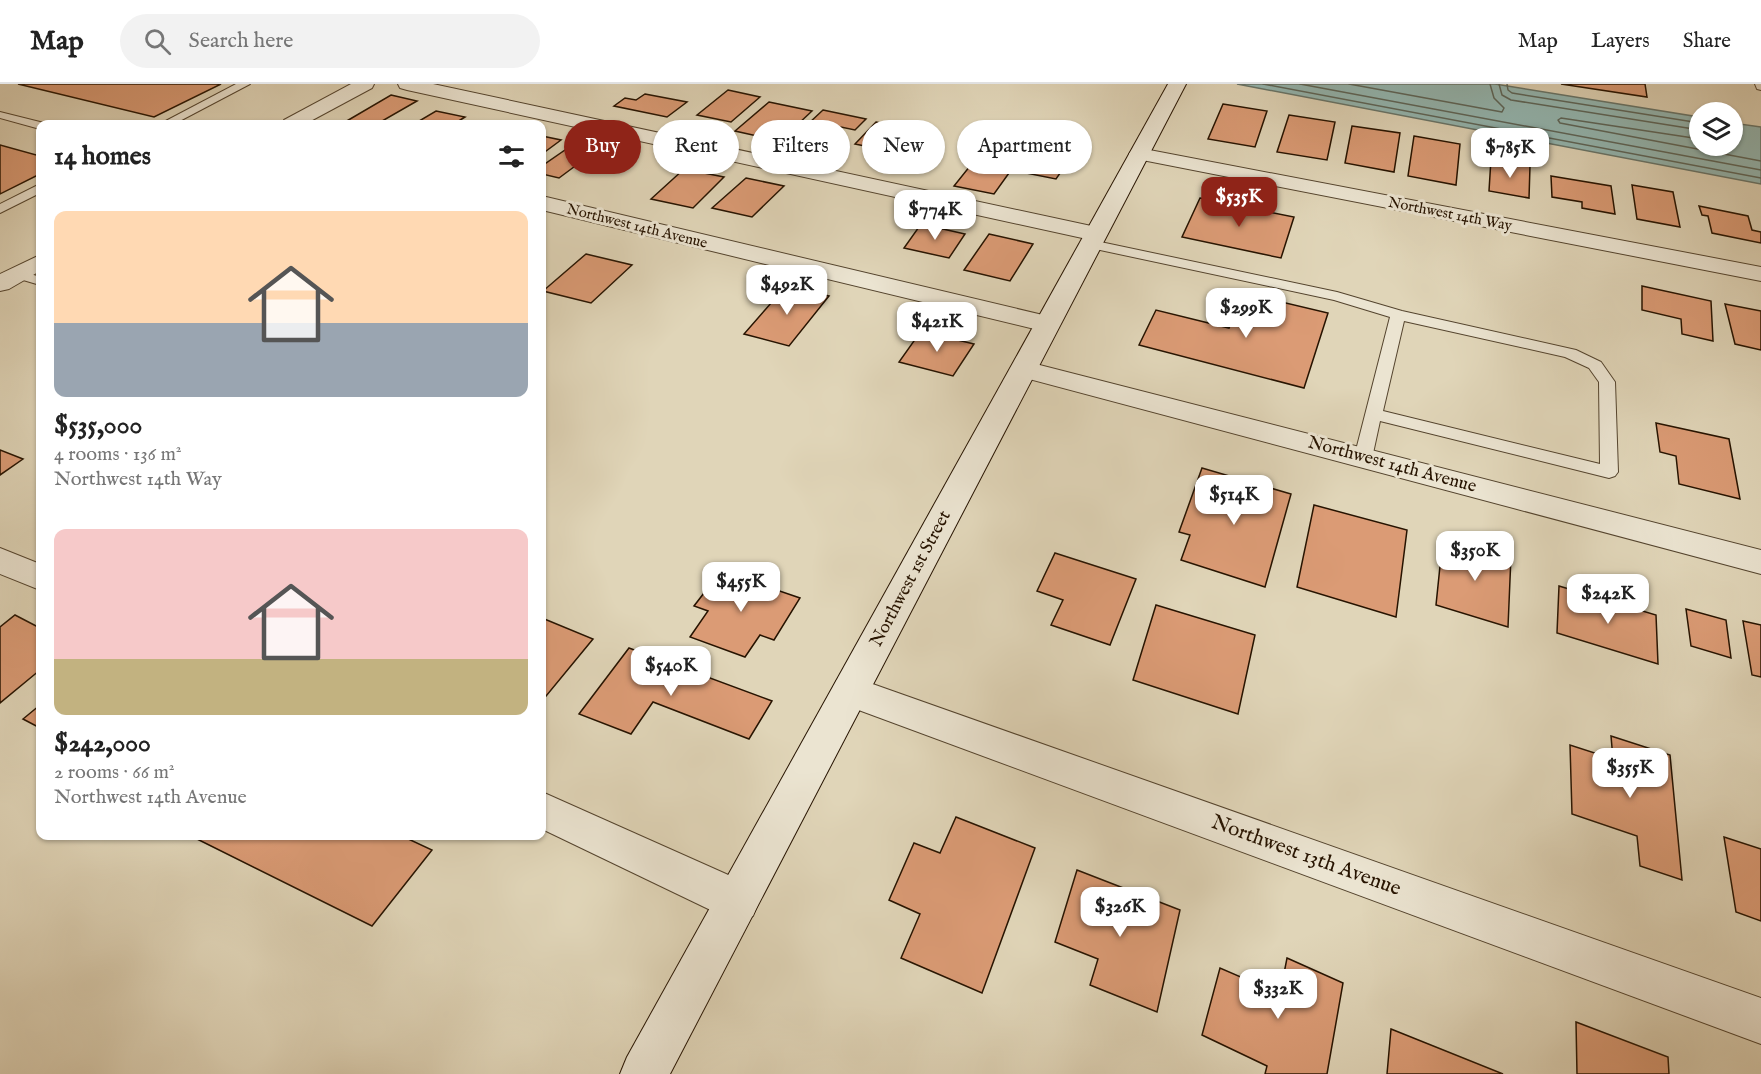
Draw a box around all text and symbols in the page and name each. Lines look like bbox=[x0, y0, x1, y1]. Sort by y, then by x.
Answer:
search box bbox=[120, 14, 540, 68]
text: Map bbox=[30, 24, 84, 59]
icon: search bbox=[141, 25, 174, 58]
text: Search here bbox=[189, 27, 293, 55]
text: Map bbox=[1518, 28, 1558, 55]
text: Layers bbox=[1591, 28, 1650, 55]
text: Share bbox=[1683, 28, 1731, 55]
map controls bbox=[1689, 102, 1743, 156]
button: layers bbox=[1689, 102, 1743, 156]
chip: Buy bbox=[564, 120, 641, 174]
chip: Rent bbox=[653, 120, 739, 174]
chip: Filters bbox=[751, 120, 850, 174]
chip: New bbox=[862, 120, 945, 174]
chip: Apartment bbox=[957, 120, 1092, 174]
pin: $785K bbox=[1468, 128, 1552, 179]
text: $785K bbox=[1485, 135, 1535, 160]
text: 14 homes bbox=[54, 140, 151, 173]
icon: filters bbox=[495, 140, 528, 173]
pin: $535K bbox=[1197, 177, 1281, 228]
text: $535K bbox=[1215, 184, 1263, 209]
pin: $774K bbox=[893, 190, 977, 241]
street label: Northwest 14th Way bbox=[1386, 193, 1514, 235]
text: $774K bbox=[908, 197, 962, 222]
street label: Northwest 14th Avenue bbox=[565, 199, 710, 253]
icon: home bbox=[237, 250, 345, 358]
pin: $492K bbox=[745, 265, 829, 316]
text: $492K bbox=[760, 272, 814, 297]
pin: $299K bbox=[1204, 288, 1288, 339]
text: $299K bbox=[1220, 295, 1272, 320]
pin: $421K bbox=[895, 302, 979, 353]
text: $421K bbox=[911, 309, 963, 334]
text: $535,000 bbox=[54, 409, 142, 442]
street label: Northwest 14th Avenue bbox=[1305, 431, 1479, 499]
text: 4 rooms · 136 m² bbox=[54, 442, 181, 467]
text: Northwest 14th Way bbox=[54, 467, 222, 492]
pin: $514K bbox=[1192, 475, 1276, 526]
text: $514K bbox=[1209, 482, 1259, 507]
street label: Northwest 1st Street bbox=[865, 507, 957, 651]
pin: $350K bbox=[1433, 531, 1517, 582]
text: $350K bbox=[1450, 538, 1500, 563]
pin: $455K bbox=[699, 562, 783, 613]
icon: home bbox=[237, 568, 345, 676]
text: $455K bbox=[716, 569, 766, 594]
pin: $242K bbox=[1566, 574, 1650, 625]
text: $242K bbox=[1581, 581, 1635, 606]
pin: $540K bbox=[629, 646, 713, 697]
text: $540K bbox=[645, 653, 697, 678]
text: $242,000 bbox=[54, 727, 151, 760]
pin: $355K bbox=[1588, 748, 1672, 799]
text: $355K bbox=[1606, 755, 1654, 780]
text: 2 rooms · 66 m² bbox=[54, 760, 175, 785]
text: Northwest 14th Avenue bbox=[54, 785, 247, 810]
street label: Northwest 13th Avenue bbox=[1207, 809, 1405, 903]
pin: $326K bbox=[1078, 887, 1162, 938]
text: $326K bbox=[1095, 894, 1145, 919]
pin: $332K bbox=[1236, 969, 1320, 1020]
text: $332K bbox=[1253, 976, 1303, 1001]

